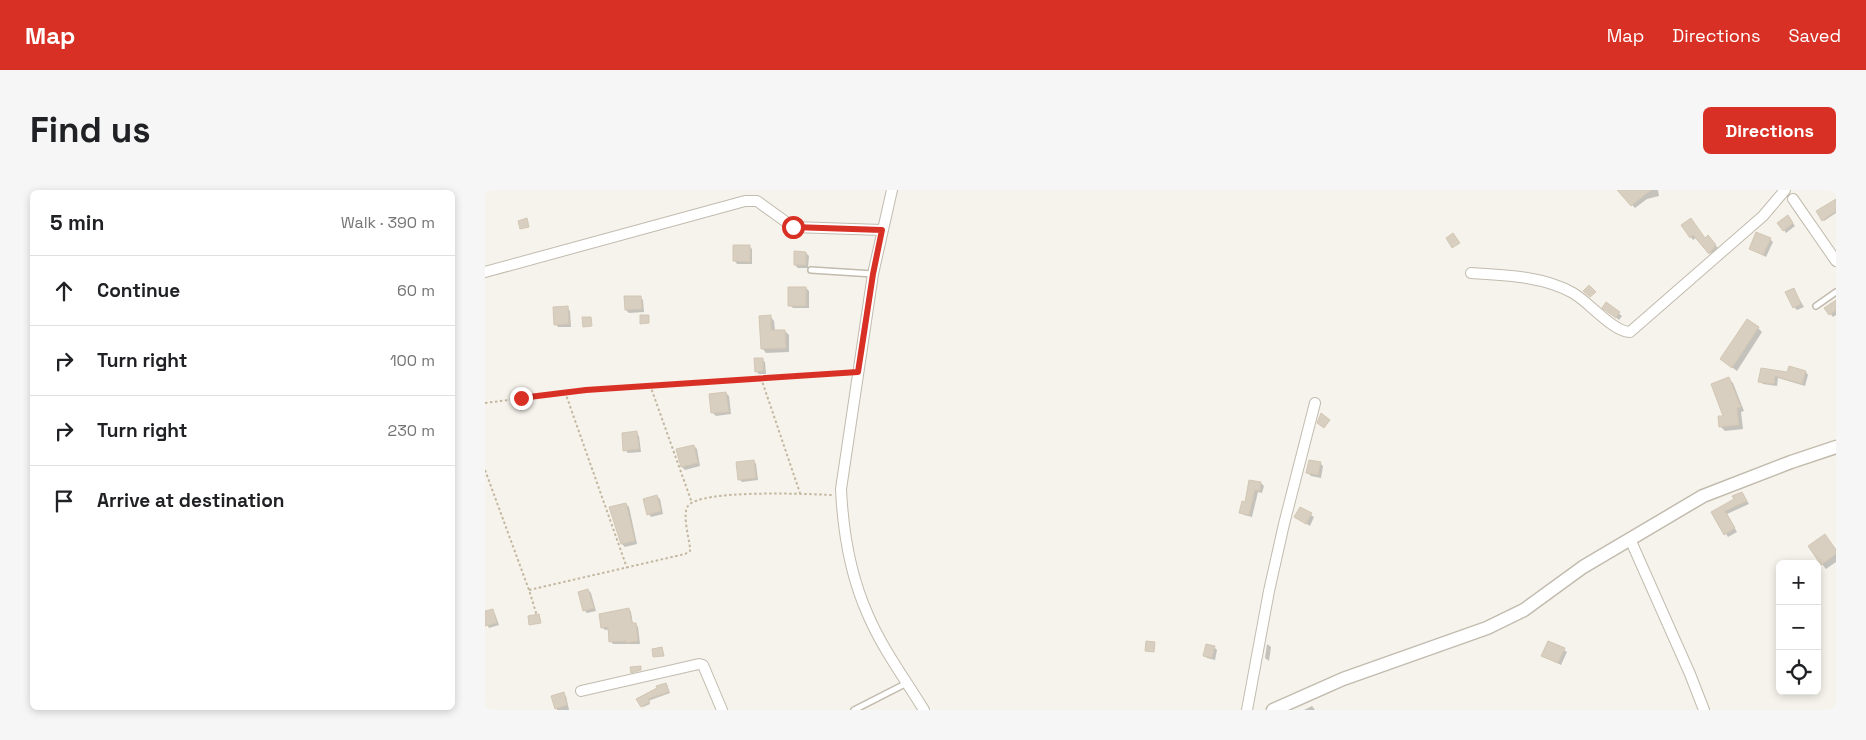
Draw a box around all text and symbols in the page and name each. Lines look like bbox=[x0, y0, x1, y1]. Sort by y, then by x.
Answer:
text: Map bbox=[25, 20, 75, 51]
text: Map bbox=[1607, 24, 1644, 47]
text: Directions bbox=[1672, 24, 1761, 47]
text: Saved bbox=[1789, 24, 1841, 47]
button: Directions bbox=[1703, 107, 1836, 154]
text: Find us bbox=[30, 108, 151, 152]
text: 5 min bbox=[50, 209, 104, 236]
text: Walk · 390 m bbox=[341, 212, 435, 233]
route start bbox=[782, 216, 805, 239]
icon: ahead bbox=[50, 277, 78, 305]
text: Continue bbox=[97, 278, 180, 303]
text: 60 m bbox=[397, 280, 435, 301]
icon: right bbox=[50, 347, 78, 375]
text: Turn right bbox=[97, 348, 187, 373]
text: 100 m bbox=[390, 350, 435, 371]
route end bbox=[510, 387, 533, 410]
icon: right bbox=[50, 417, 78, 445]
text: Turn right bbox=[97, 418, 187, 443]
text: 230 m bbox=[388, 420, 435, 441]
icon: arrive bbox=[50, 487, 78, 515]
text: Arrive at destination bbox=[97, 488, 285, 513]
map controls bbox=[1776, 560, 1821, 695]
button: + bbox=[1776, 560, 1821, 605]
button: − bbox=[1776, 605, 1821, 650]
button: locate bbox=[1776, 650, 1821, 695]

